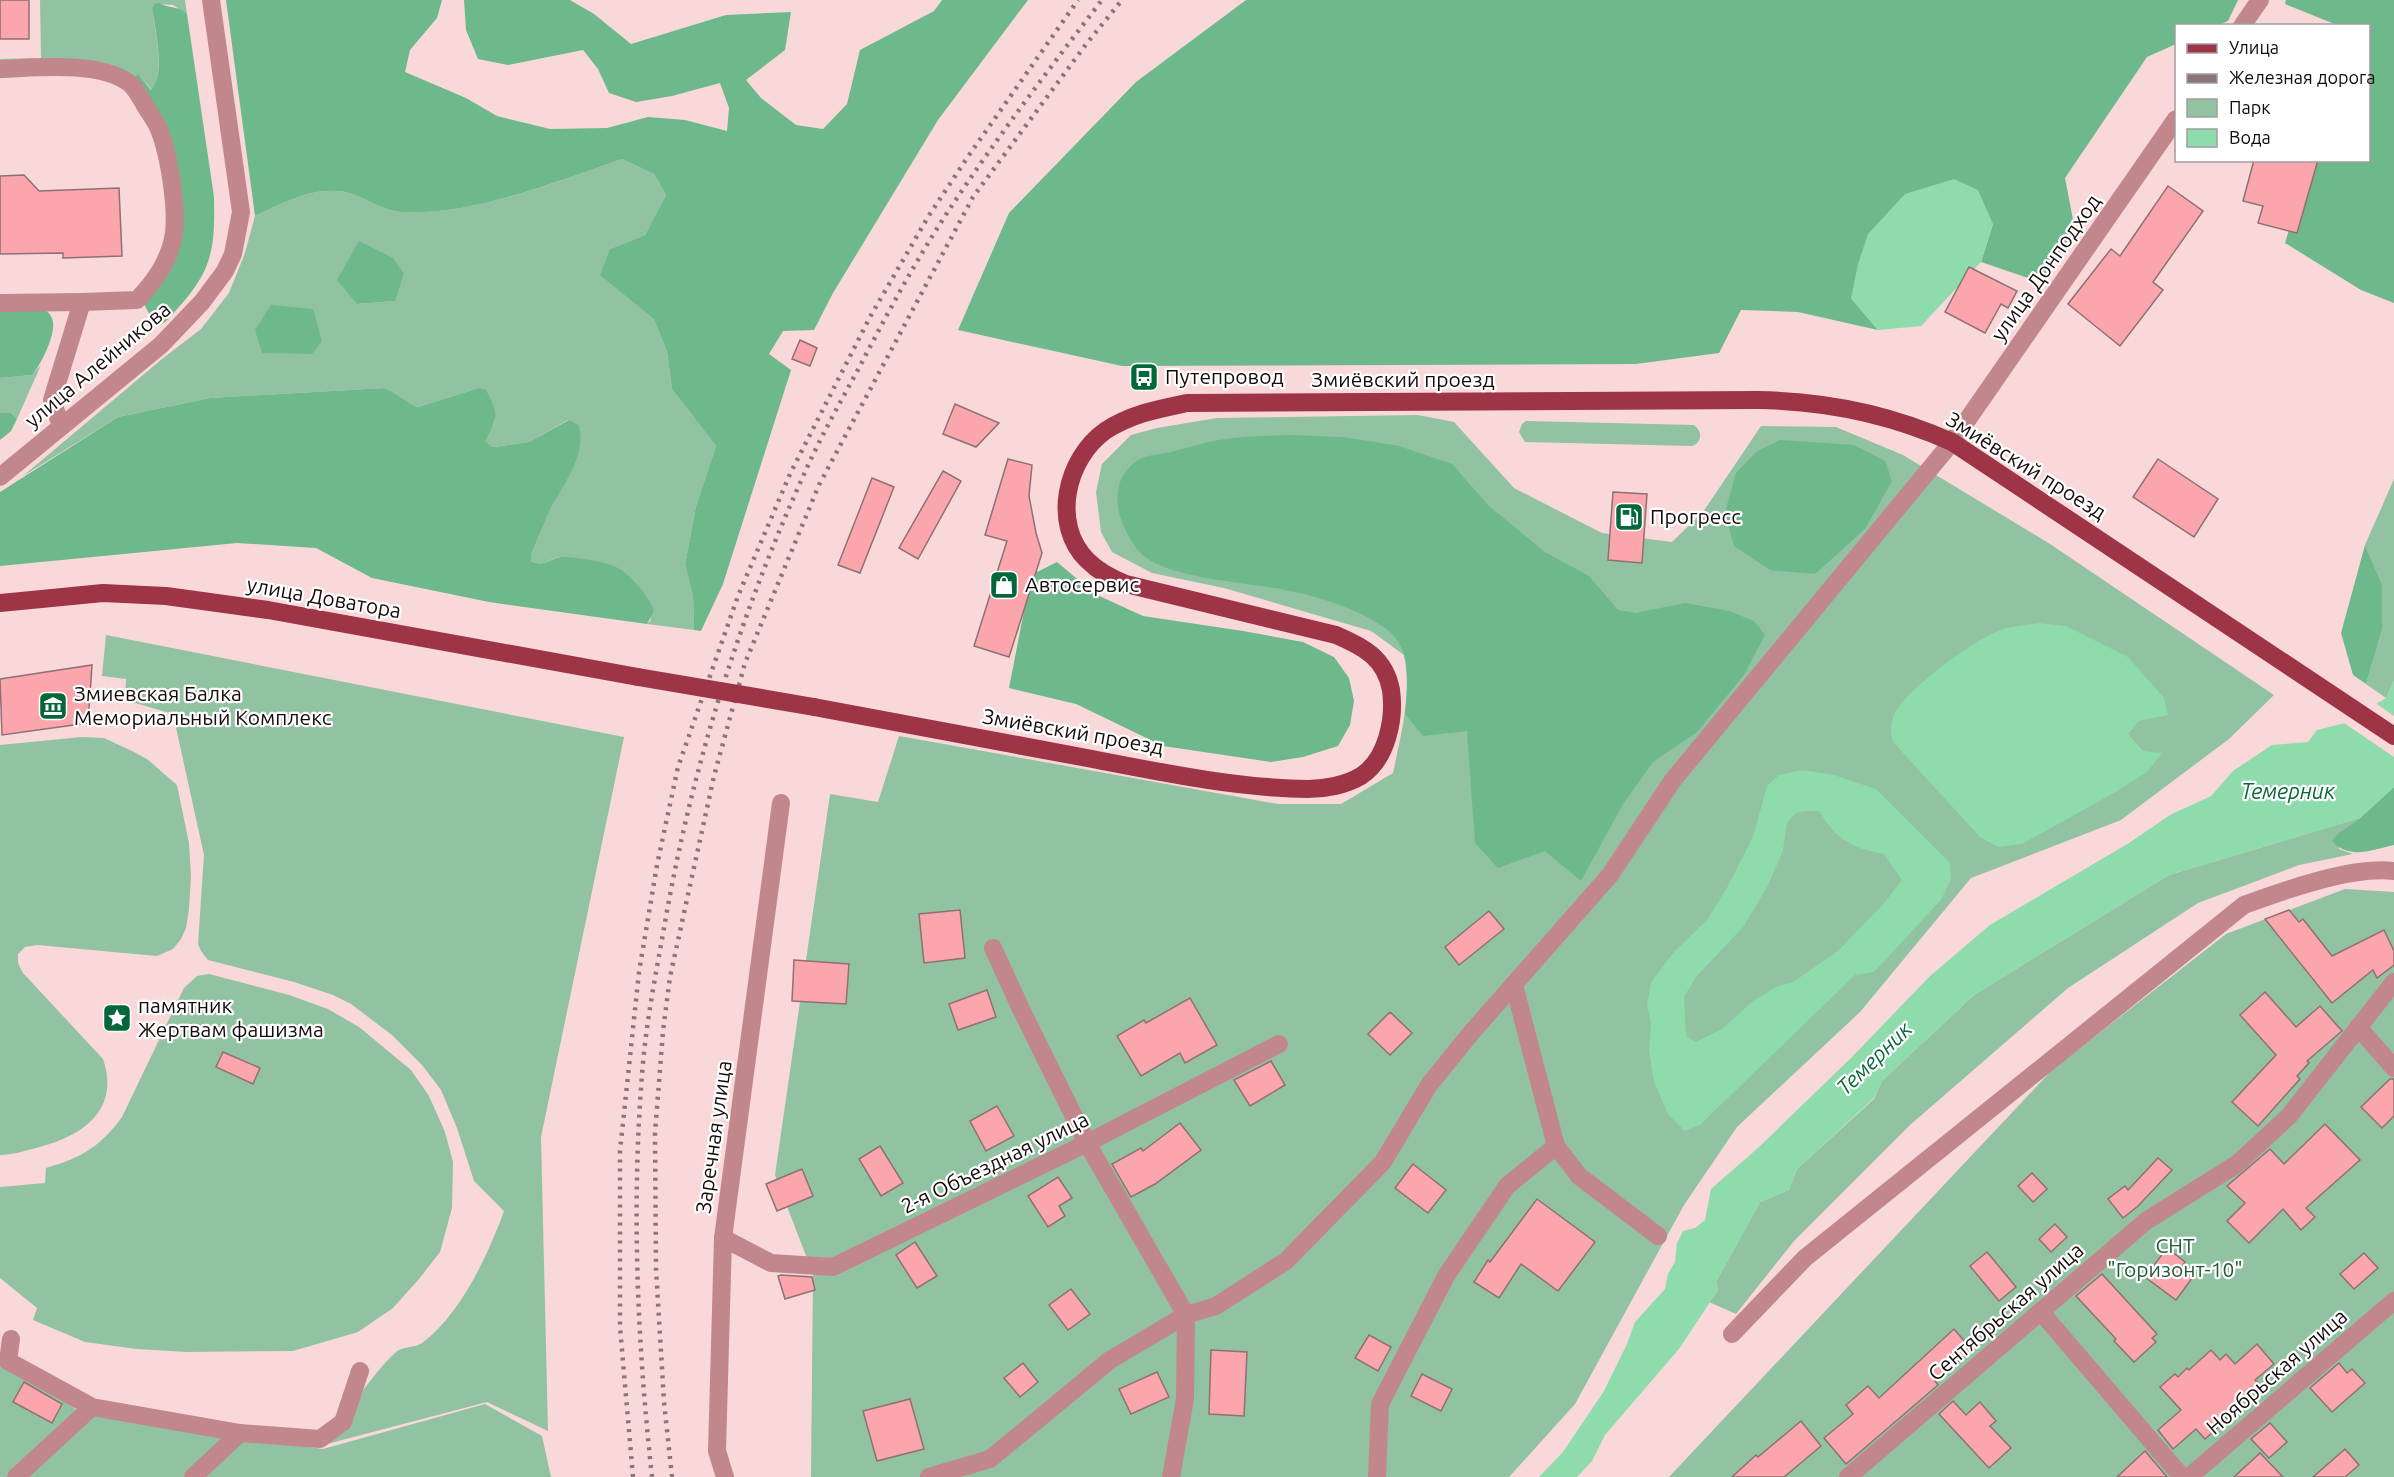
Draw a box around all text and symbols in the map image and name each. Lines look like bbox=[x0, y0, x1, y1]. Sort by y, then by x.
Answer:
legend bbox=[2175, 24, 2370, 162]
text: Улица bbox=[2229, 37, 2279, 57]
text: Железная дорога bbox=[2229, 67, 2376, 87]
text: Парк bbox=[2229, 97, 2270, 117]
text: Вода bbox=[2229, 127, 2271, 147]
street label: улица Донподход bbox=[1986, 189, 2105, 345]
street label: улица Алейникова bbox=[20, 296, 175, 432]
bus stop icon: Путепровод bbox=[1128, 361, 1160, 393]
place label: Путепровод bbox=[1165, 364, 1284, 388]
street label: Змиёвский проезд bbox=[1311, 367, 1495, 391]
street label: Змиёвский проезд bbox=[1942, 406, 2111, 524]
fuel station icon: Прогресс bbox=[1613, 501, 1645, 533]
place label: Прогресс bbox=[1650, 504, 1741, 528]
shop icon: Автосервис bbox=[988, 569, 1020, 601]
street label: улица Доватора bbox=[245, 572, 403, 622]
place label: Автосервис bbox=[1025, 572, 1140, 596]
place label: Змиевская Балка Мемориальный Комплекс bbox=[74, 681, 332, 729]
museum icon: Змиевская Балка Мемориальный Комплекс bbox=[37, 690, 69, 722]
street label: Змиёвский проезд bbox=[981, 703, 1166, 759]
water label: Темерник bbox=[2241, 778, 2336, 803]
place label: памятник Жертвам фашизма bbox=[138, 993, 324, 1041]
place icon: памятник Жертвам фашизма bbox=[101, 1002, 133, 1034]
water label: Темерник bbox=[1831, 1015, 1917, 1099]
street label: Заречная улица bbox=[690, 1059, 736, 1215]
street label: 2-я Объездная улица bbox=[897, 1106, 1092, 1218]
park label: СНТ "Горизонт-10" bbox=[2107, 1233, 2243, 1281]
street label: Сентябрьская улица bbox=[1923, 1237, 2088, 1385]
street label: Ноябрьская улица bbox=[2201, 1304, 2352, 1439]

